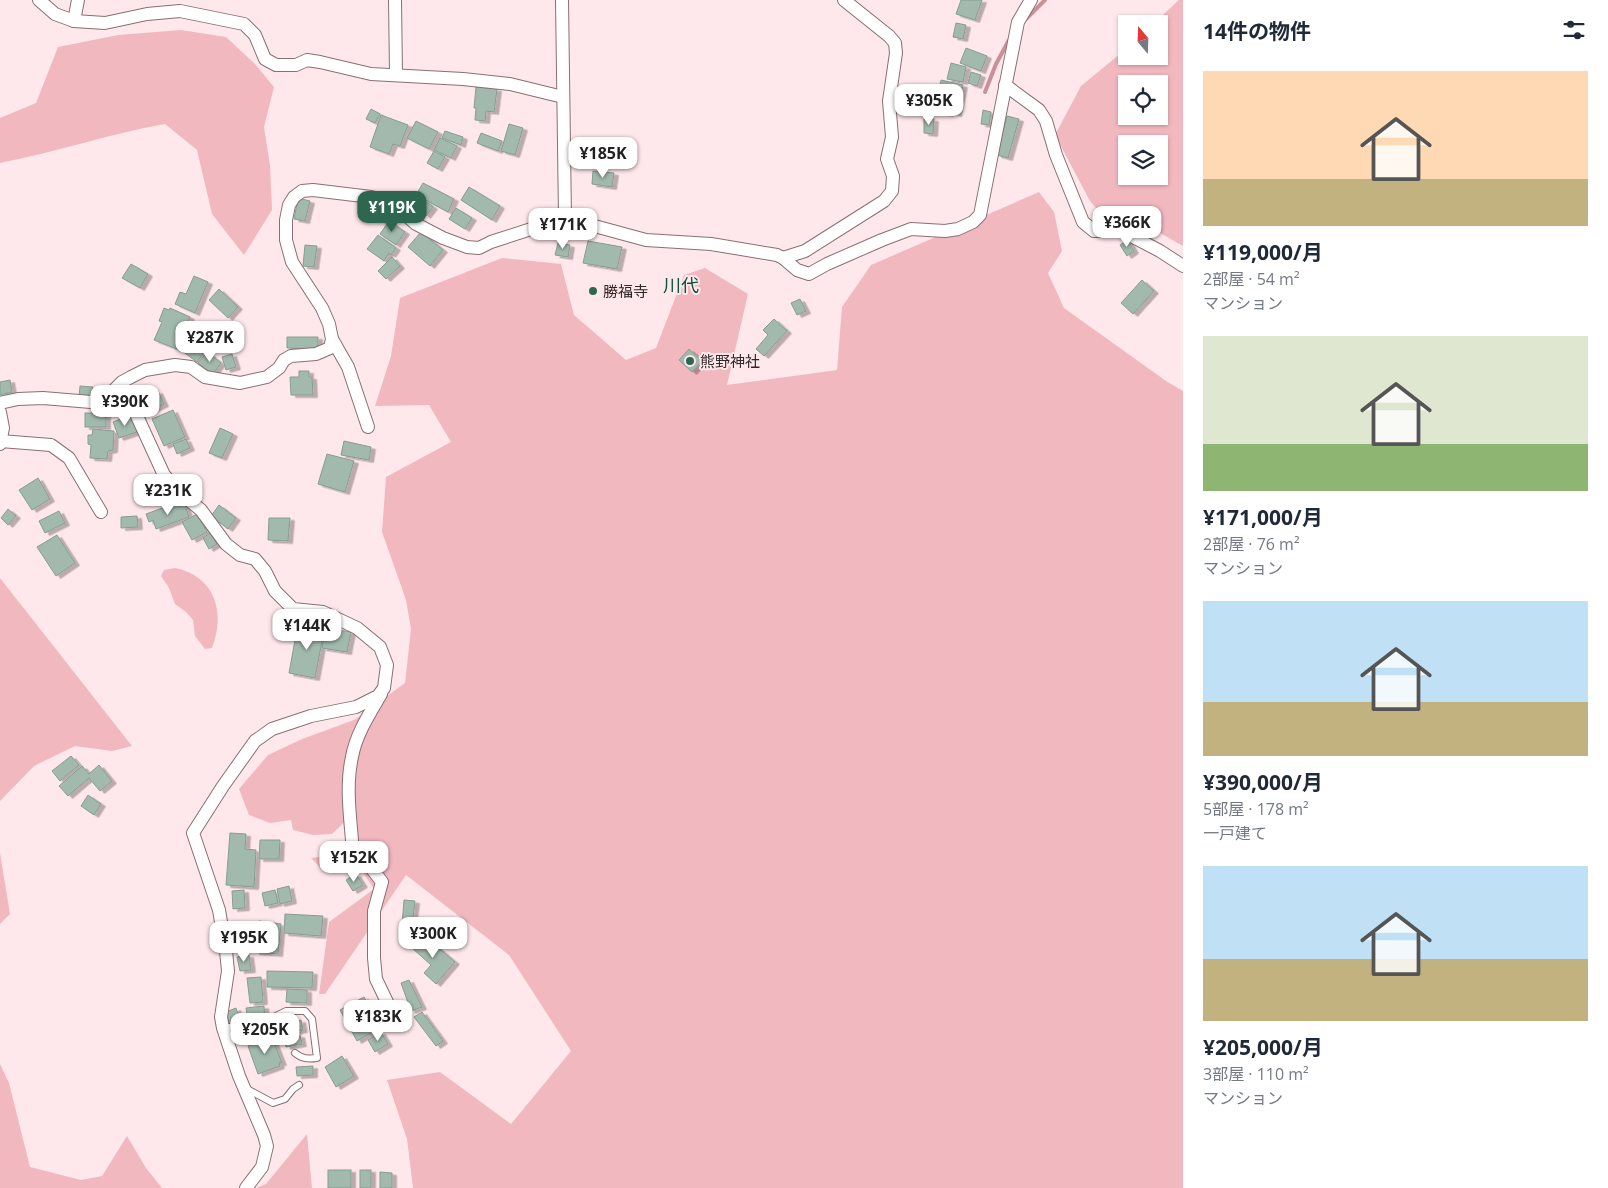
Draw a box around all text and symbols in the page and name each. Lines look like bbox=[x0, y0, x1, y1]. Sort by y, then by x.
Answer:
north arrow bbox=[1118, 15, 1168, 65]
map controls bbox=[1118, 15, 1168, 185]
icon: filters bbox=[1560, 16, 1588, 44]
text: 14件の物件 bbox=[1203, 17, 1311, 45]
button: locate bbox=[1118, 75, 1168, 125]
pin: ¥305K bbox=[894, 84, 964, 126]
text: ¥305K bbox=[905, 89, 953, 111]
icon: home bbox=[1351, 104, 1441, 194]
button: layers bbox=[1118, 135, 1168, 185]
pin: ¥185K bbox=[568, 136, 638, 179]
text: ¥185K bbox=[579, 142, 627, 164]
pin: ¥119K bbox=[357, 190, 427, 233]
text: ¥119K bbox=[368, 196, 416, 218]
pin: ¥366K bbox=[1092, 206, 1162, 248]
pin: ¥171K bbox=[528, 208, 598, 250]
text: ¥366K bbox=[1103, 211, 1151, 233]
text: ¥171K bbox=[539, 213, 587, 235]
text: ¥119,000/月 bbox=[1203, 238, 1323, 266]
text: 2部屋 · 54 m² bbox=[1203, 268, 1300, 290]
district label: 川代 bbox=[663, 273, 699, 297]
place label: 勝福寺 bbox=[603, 281, 648, 301]
marker: 勝福寺 bbox=[587, 285, 599, 297]
text: マンション bbox=[1203, 292, 1283, 314]
pin: ¥287K bbox=[175, 320, 245, 363]
text: ¥287K bbox=[186, 326, 234, 348]
place label: 熊野神社 bbox=[700, 351, 760, 371]
marker: 熊野神社 bbox=[684, 355, 696, 367]
icon: home bbox=[1351, 369, 1441, 459]
pin: ¥390K bbox=[90, 384, 160, 427]
text: ¥390K bbox=[101, 390, 149, 412]
pin: ¥231K bbox=[133, 474, 203, 516]
text: ¥231K bbox=[144, 479, 192, 501]
text: ¥171,000/月 bbox=[1203, 503, 1323, 531]
text: 2部屋 · 76 m² bbox=[1203, 533, 1300, 555]
text: マンション bbox=[1203, 557, 1283, 579]
pin: ¥144K bbox=[272, 608, 342, 651]
text: ¥144K bbox=[283, 614, 331, 636]
icon: home bbox=[1351, 634, 1441, 724]
text: ¥390,000/月 bbox=[1203, 768, 1323, 796]
text: 5部屋 · 178 m² bbox=[1203, 798, 1309, 820]
text: 一戸建て bbox=[1203, 822, 1267, 844]
pin: ¥152K bbox=[319, 840, 389, 883]
text: ¥152K bbox=[330, 846, 378, 868]
icon: home bbox=[1351, 899, 1441, 989]
pin: ¥300K bbox=[398, 916, 468, 959]
pin: ¥195K bbox=[209, 920, 279, 963]
text: ¥300K bbox=[409, 922, 457, 944]
text: ¥195K bbox=[220, 926, 268, 948]
pin: ¥183K bbox=[343, 1000, 413, 1042]
text: ¥183K bbox=[354, 1005, 402, 1027]
pin: ¥205K bbox=[230, 1012, 300, 1055]
text: ¥205K bbox=[241, 1018, 289, 1040]
text: ¥205,000/月 bbox=[1203, 1033, 1323, 1061]
text: 3部屋 · 110 m² bbox=[1203, 1063, 1309, 1085]
text: マンション bbox=[1203, 1087, 1283, 1109]

